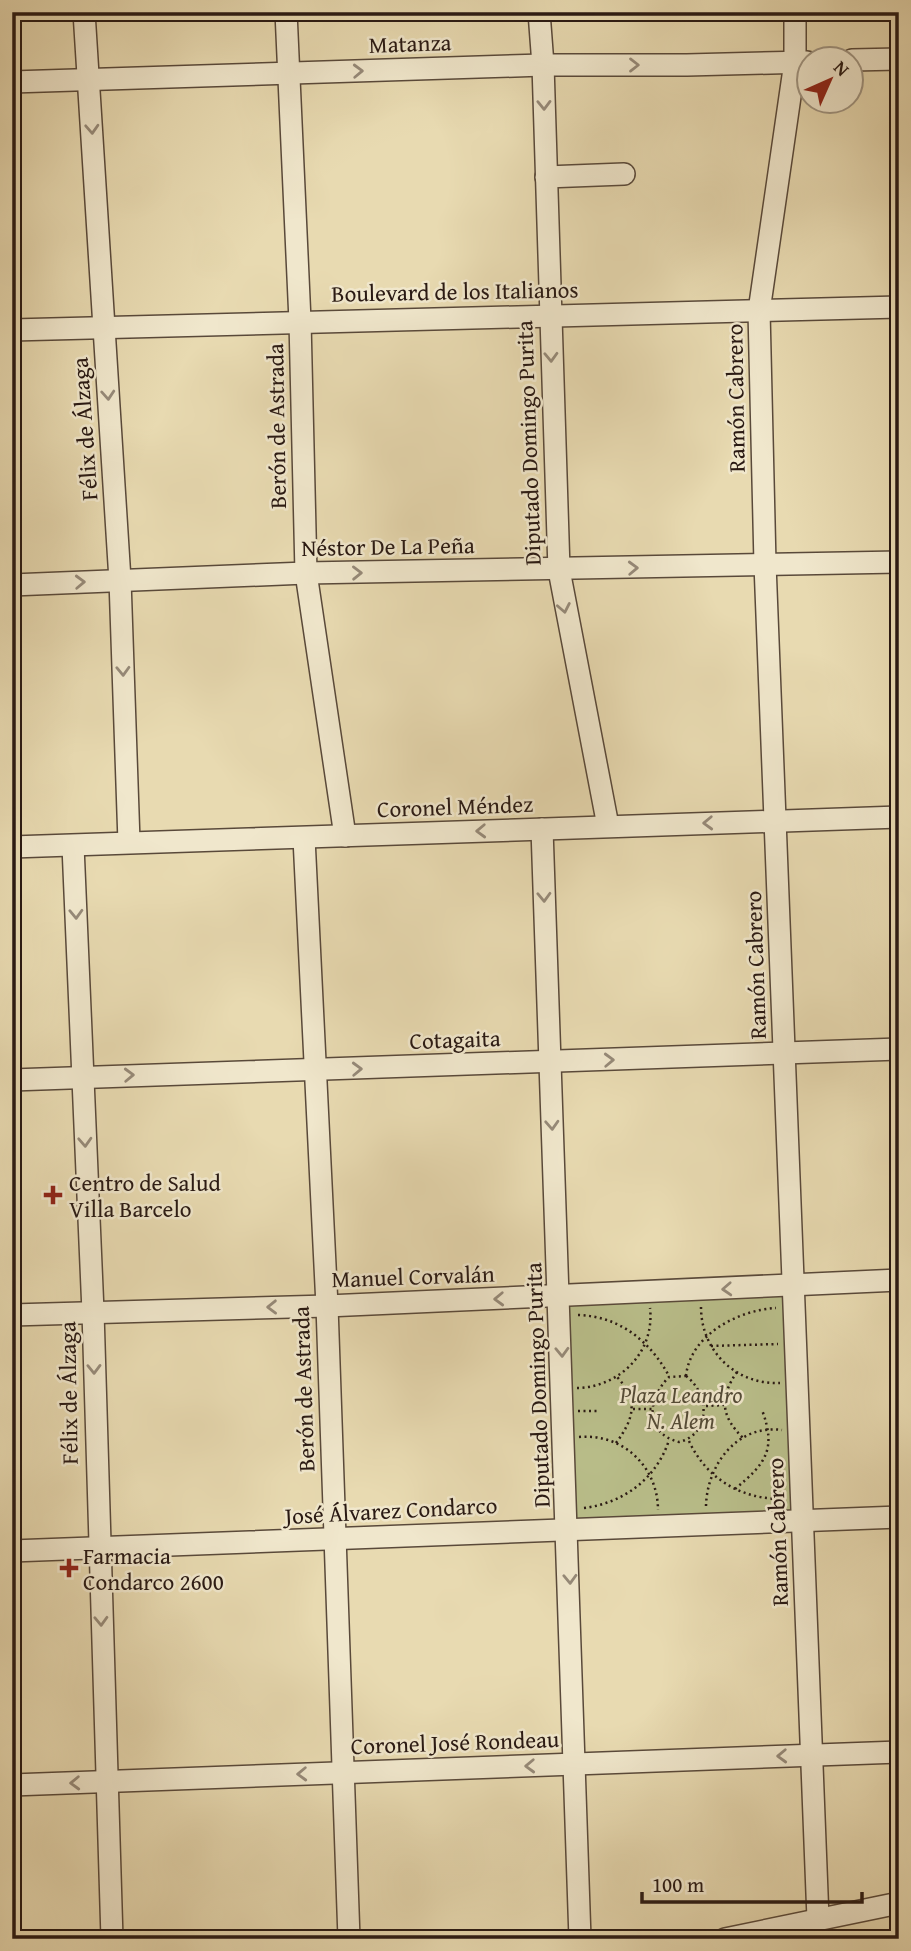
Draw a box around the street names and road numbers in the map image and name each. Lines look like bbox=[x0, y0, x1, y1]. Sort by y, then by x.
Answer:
street label: Matanza bbox=[368, 25, 452, 61]
street label: Boulevard de los Italianos bbox=[331, 272, 579, 310]
street label: Diputado Domingo Purita bbox=[507, 320, 549, 566]
street label: Ramón Cabrero bbox=[717, 323, 753, 473]
street label: Berón de Astrada bbox=[258, 343, 294, 509]
street label: Félix de Álzaga bbox=[63, 356, 105, 502]
street label: Néstor De La Peña bbox=[301, 528, 475, 564]
street label: Coronel Méndez bbox=[376, 787, 534, 825]
street label: Ramón Cabrero bbox=[736, 890, 774, 1040]
street label: Cotagaita bbox=[409, 1021, 501, 1057]
street label: Manuel Corvalán bbox=[331, 1257, 495, 1295]
street label: Diputado Domingo Purita bbox=[516, 1262, 558, 1508]
street label: Berón de Astrada bbox=[284, 1306, 322, 1472]
street label: Félix de Álzaga bbox=[50, 1321, 86, 1465]
street label: Ramón Cabrero bbox=[758, 1457, 796, 1607]
street label: José Álvarez Condarco bbox=[281, 1488, 498, 1532]
street label: Coronel José Rondeau bbox=[350, 1722, 560, 1762]

